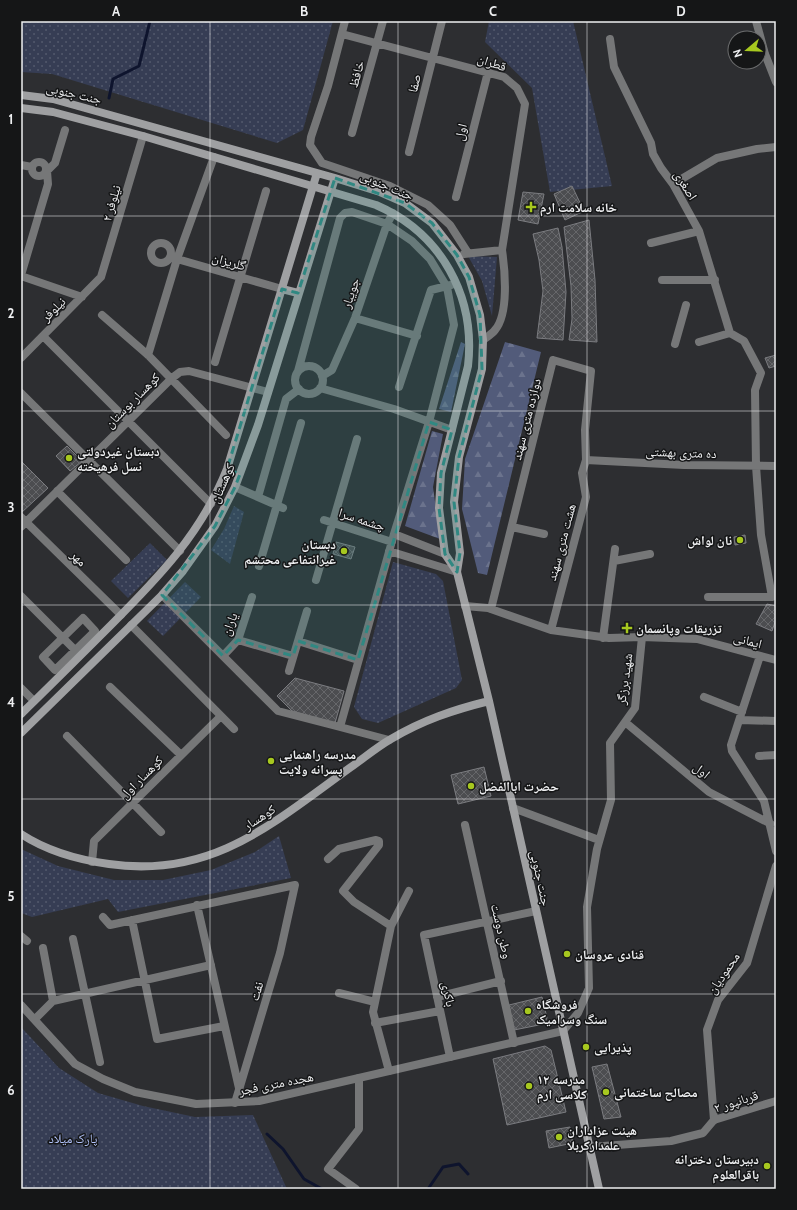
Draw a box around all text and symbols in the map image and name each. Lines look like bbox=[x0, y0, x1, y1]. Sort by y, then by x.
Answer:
text: A bbox=[112, 3, 121, 19]
text: B bbox=[300, 3, 308, 19]
text: C bbox=[489, 3, 497, 19]
text: D bbox=[676, 3, 686, 19]
north arrow bbox=[727, 30, 767, 70]
text: N bbox=[730, 47, 745, 59]
street label: قطران bbox=[475, 50, 509, 75]
street label: خافظ bbox=[345, 59, 367, 89]
street label: صفا bbox=[404, 72, 424, 94]
street label: جنت جنوبی bbox=[45, 79, 103, 108]
text: 1 bbox=[9, 111, 13, 127]
street label: اول bbox=[450, 122, 471, 143]
street label: جنت جنوبی bbox=[358, 167, 416, 204]
street label: اصغری bbox=[670, 167, 701, 203]
street label: نیلوفر ۲ bbox=[98, 183, 125, 223]
place label: خانه سلامت ارم bbox=[540, 199, 617, 217]
marker: خانه سلامت ارم bbox=[525, 201, 537, 213]
street label: گلریزان bbox=[210, 249, 248, 275]
street label: جویبار bbox=[337, 276, 364, 311]
street label: نیلوفر bbox=[37, 293, 69, 326]
text: 2 bbox=[8, 305, 15, 321]
street label: کوهسار بوستان bbox=[101, 369, 164, 432]
street label: دوازده متری سهند bbox=[508, 377, 545, 462]
place label: دبستان غیردولتی نسل فرهیخته bbox=[77, 443, 160, 475]
street label: ده متری بهشتی bbox=[645, 443, 717, 462]
marker: دبستان غیردولتی نسل فرهیخته bbox=[64, 453, 74, 463]
street label: کوهستان bbox=[206, 460, 239, 506]
text: 3 bbox=[7, 499, 15, 515]
street label: هشت متری سهند bbox=[543, 502, 580, 583]
street label: چشمه‌ سرا bbox=[336, 504, 387, 535]
place label: نان لواش bbox=[687, 532, 732, 549]
marker: نان لواش bbox=[735, 535, 745, 545]
place label: دبستان غیرانتفاعی محتشم bbox=[244, 536, 336, 569]
street label: مهر bbox=[66, 546, 90, 570]
marker: دبستان غیرانتفاعی محتشم bbox=[339, 546, 349, 556]
street label: یاران bbox=[217, 610, 242, 638]
place label: تزریقات وپانسمان bbox=[636, 620, 722, 637]
marker: تزریقات وپانسمان bbox=[621, 622, 633, 634]
street label: ایمانی bbox=[732, 629, 764, 652]
street label: شهید برزگر bbox=[612, 652, 637, 707]
text: 4 bbox=[7, 694, 15, 710]
place label: مدرسه راهنمایی پسرانه ولایت bbox=[279, 746, 356, 778]
street label: کوهسار اول bbox=[116, 752, 167, 803]
marker: مدرسه راهنمایی پسرانه ولایت bbox=[266, 756, 276, 766]
street label: اول bbox=[690, 758, 714, 782]
place label: حضرت اباالفضل bbox=[479, 778, 559, 795]
marker: حضرت اباالفضل bbox=[466, 781, 476, 791]
street label: کوهسار bbox=[239, 800, 279, 835]
street label: جنت جنوبی bbox=[526, 849, 555, 907]
text: 5 bbox=[8, 888, 15, 904]
street label: وطن دوست bbox=[487, 902, 516, 960]
place label: قنادی عروسان bbox=[575, 946, 644, 962]
marker: قنادی عروسان bbox=[562, 949, 572, 959]
street label: محمودیان bbox=[703, 949, 744, 997]
street label: نفت bbox=[246, 979, 266, 1003]
street label: باکری bbox=[438, 980, 459, 1008]
place label: فروشگاه سنگ وسرامیک bbox=[536, 996, 607, 1027]
marker: فروشگاه سنگ وسرامیک bbox=[523, 1006, 533, 1016]
place label: پذیرایی bbox=[594, 1039, 632, 1056]
marker: پذیرایی bbox=[581, 1042, 591, 1052]
street label: هجده متری فجر bbox=[236, 1068, 315, 1099]
place label: مدرسه ۱۲ کلاسی ارم bbox=[537, 1071, 587, 1104]
marker: مدرسه ۱۲ کلاسی ارم bbox=[524, 1081, 534, 1091]
text: 6 bbox=[7, 1082, 15, 1098]
place label: مصالح ساختمانی bbox=[614, 1084, 698, 1101]
street label: قربانپور ۲ bbox=[712, 1086, 761, 1117]
marker: مصالح ساختمانی bbox=[601, 1087, 611, 1097]
place label: هیئت عزاداران علمدارکربلا bbox=[567, 1122, 637, 1153]
park label: پارک میلاد bbox=[49, 1130, 98, 1147]
marker: هیئت عزاداران علمدارکربلا bbox=[554, 1132, 564, 1142]
place label: دبیرستان دخترانه باقرالعلوم bbox=[674, 1151, 759, 1184]
marker: دبیرستان دخترانه باقرالعلوم bbox=[762, 1161, 772, 1171]

